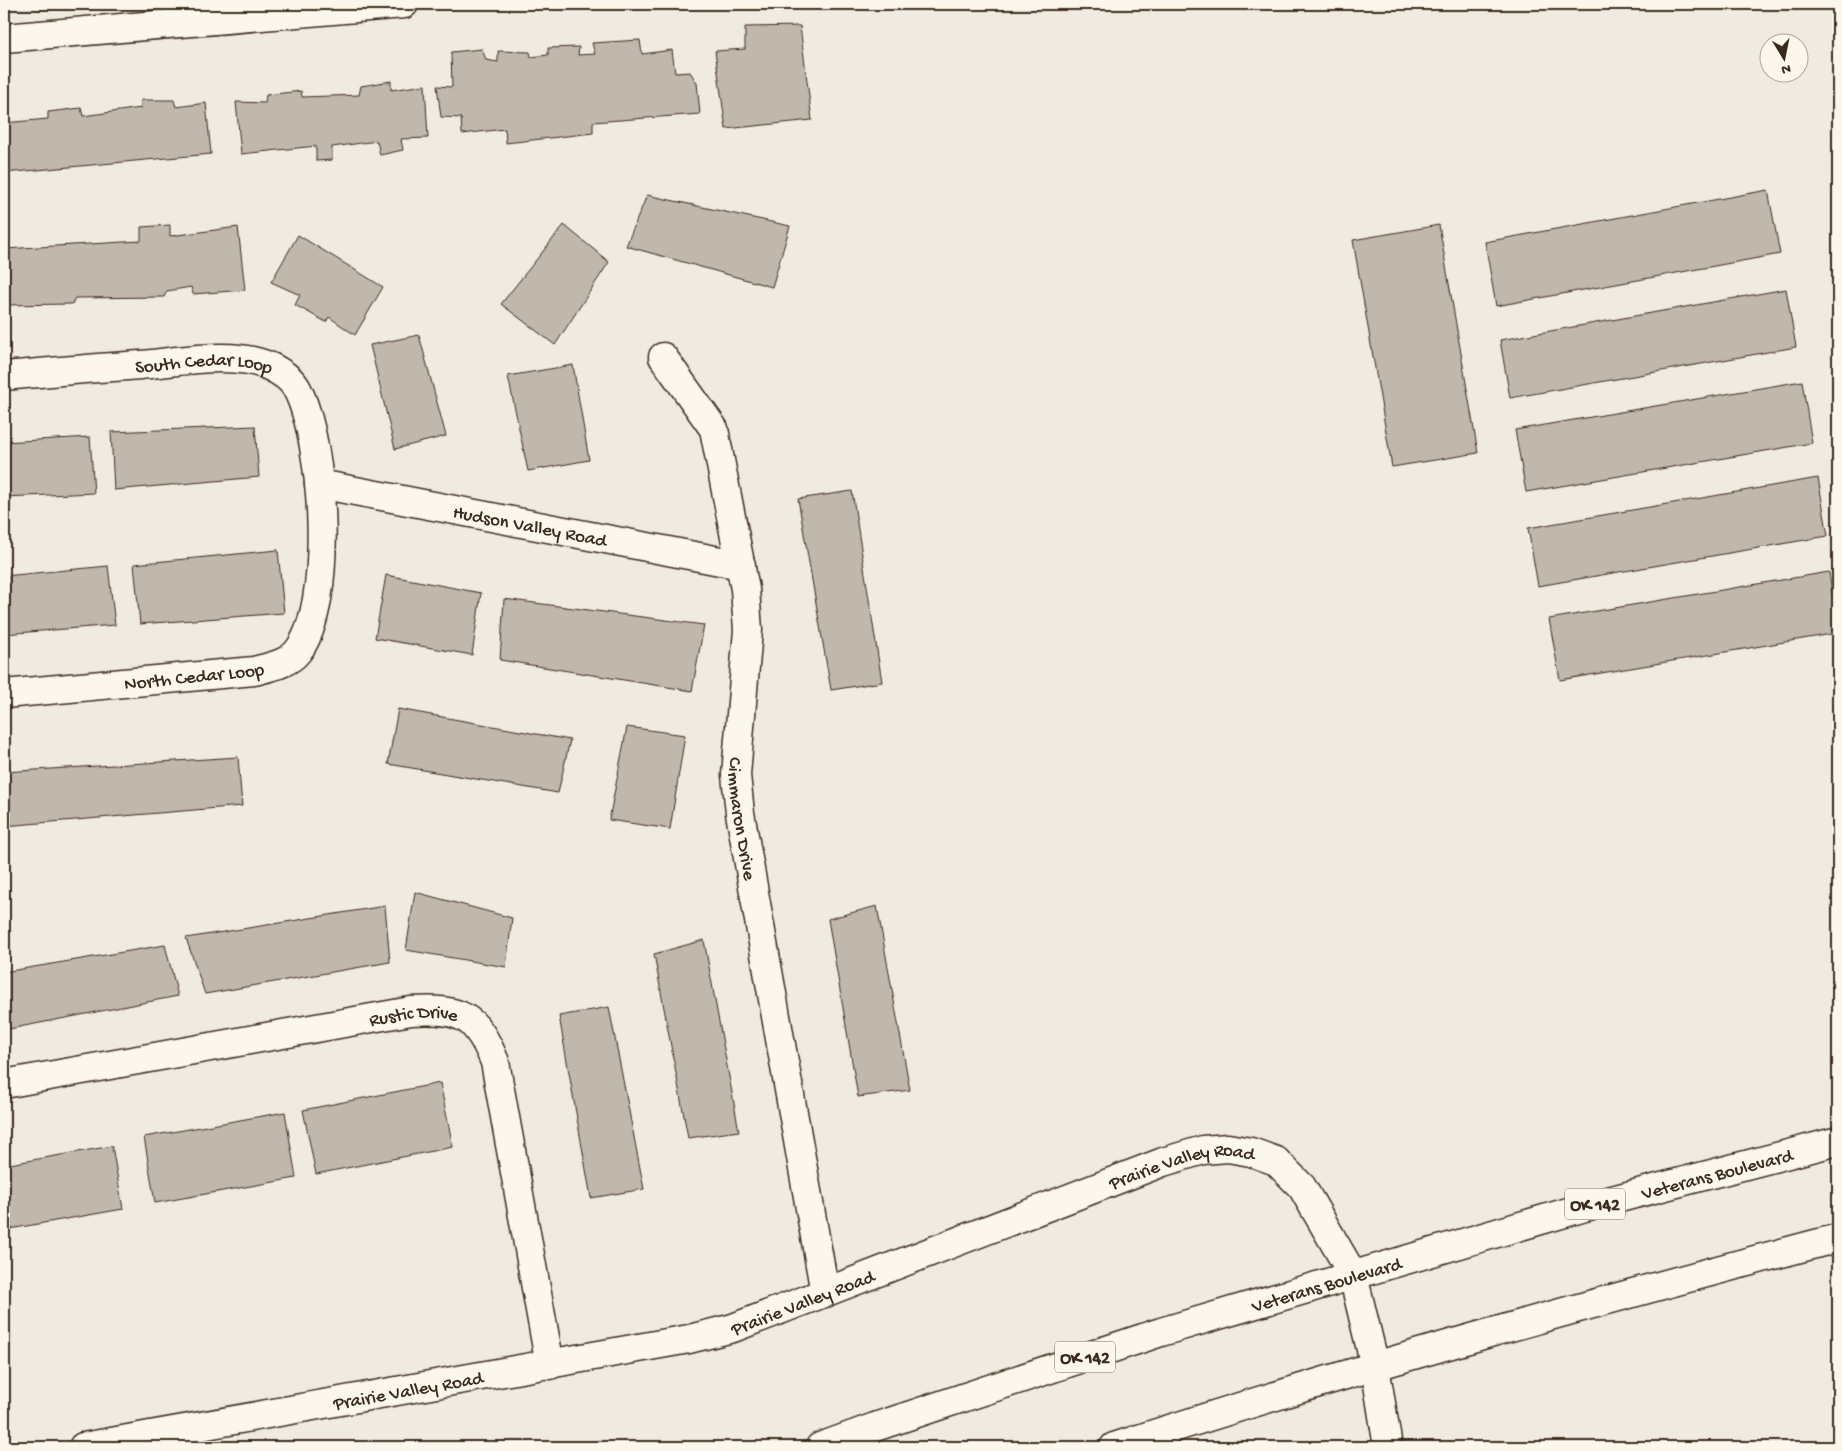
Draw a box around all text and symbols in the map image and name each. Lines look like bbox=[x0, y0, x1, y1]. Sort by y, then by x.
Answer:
north arrow bbox=[1760, 32, 1810, 82]
text: N bbox=[1780, 59, 1792, 78]
street label: South Cedar Loop bbox=[134, 350, 276, 382]
street label: Hudson Valley Road bbox=[451, 502, 610, 554]
street label: North Cedar Loop bbox=[123, 660, 266, 697]
street label: Cimmaron Drive bbox=[721, 756, 760, 883]
street label: Rustic Drive bbox=[368, 1002, 461, 1033]
street label: Prairie Valley Road bbox=[1105, 1139, 1258, 1197]
street label: Veterans Boulevard bbox=[1639, 1145, 1797, 1207]
road number: OK 142 bbox=[1565, 1188, 1625, 1220]
street label: Veterans Boulevard bbox=[1248, 1253, 1407, 1320]
street label: Prairie Valley Road bbox=[727, 1266, 880, 1343]
road number: OK 142 bbox=[1055, 1341, 1115, 1372]
street label: Prairie Valley Road bbox=[331, 1368, 487, 1417]

